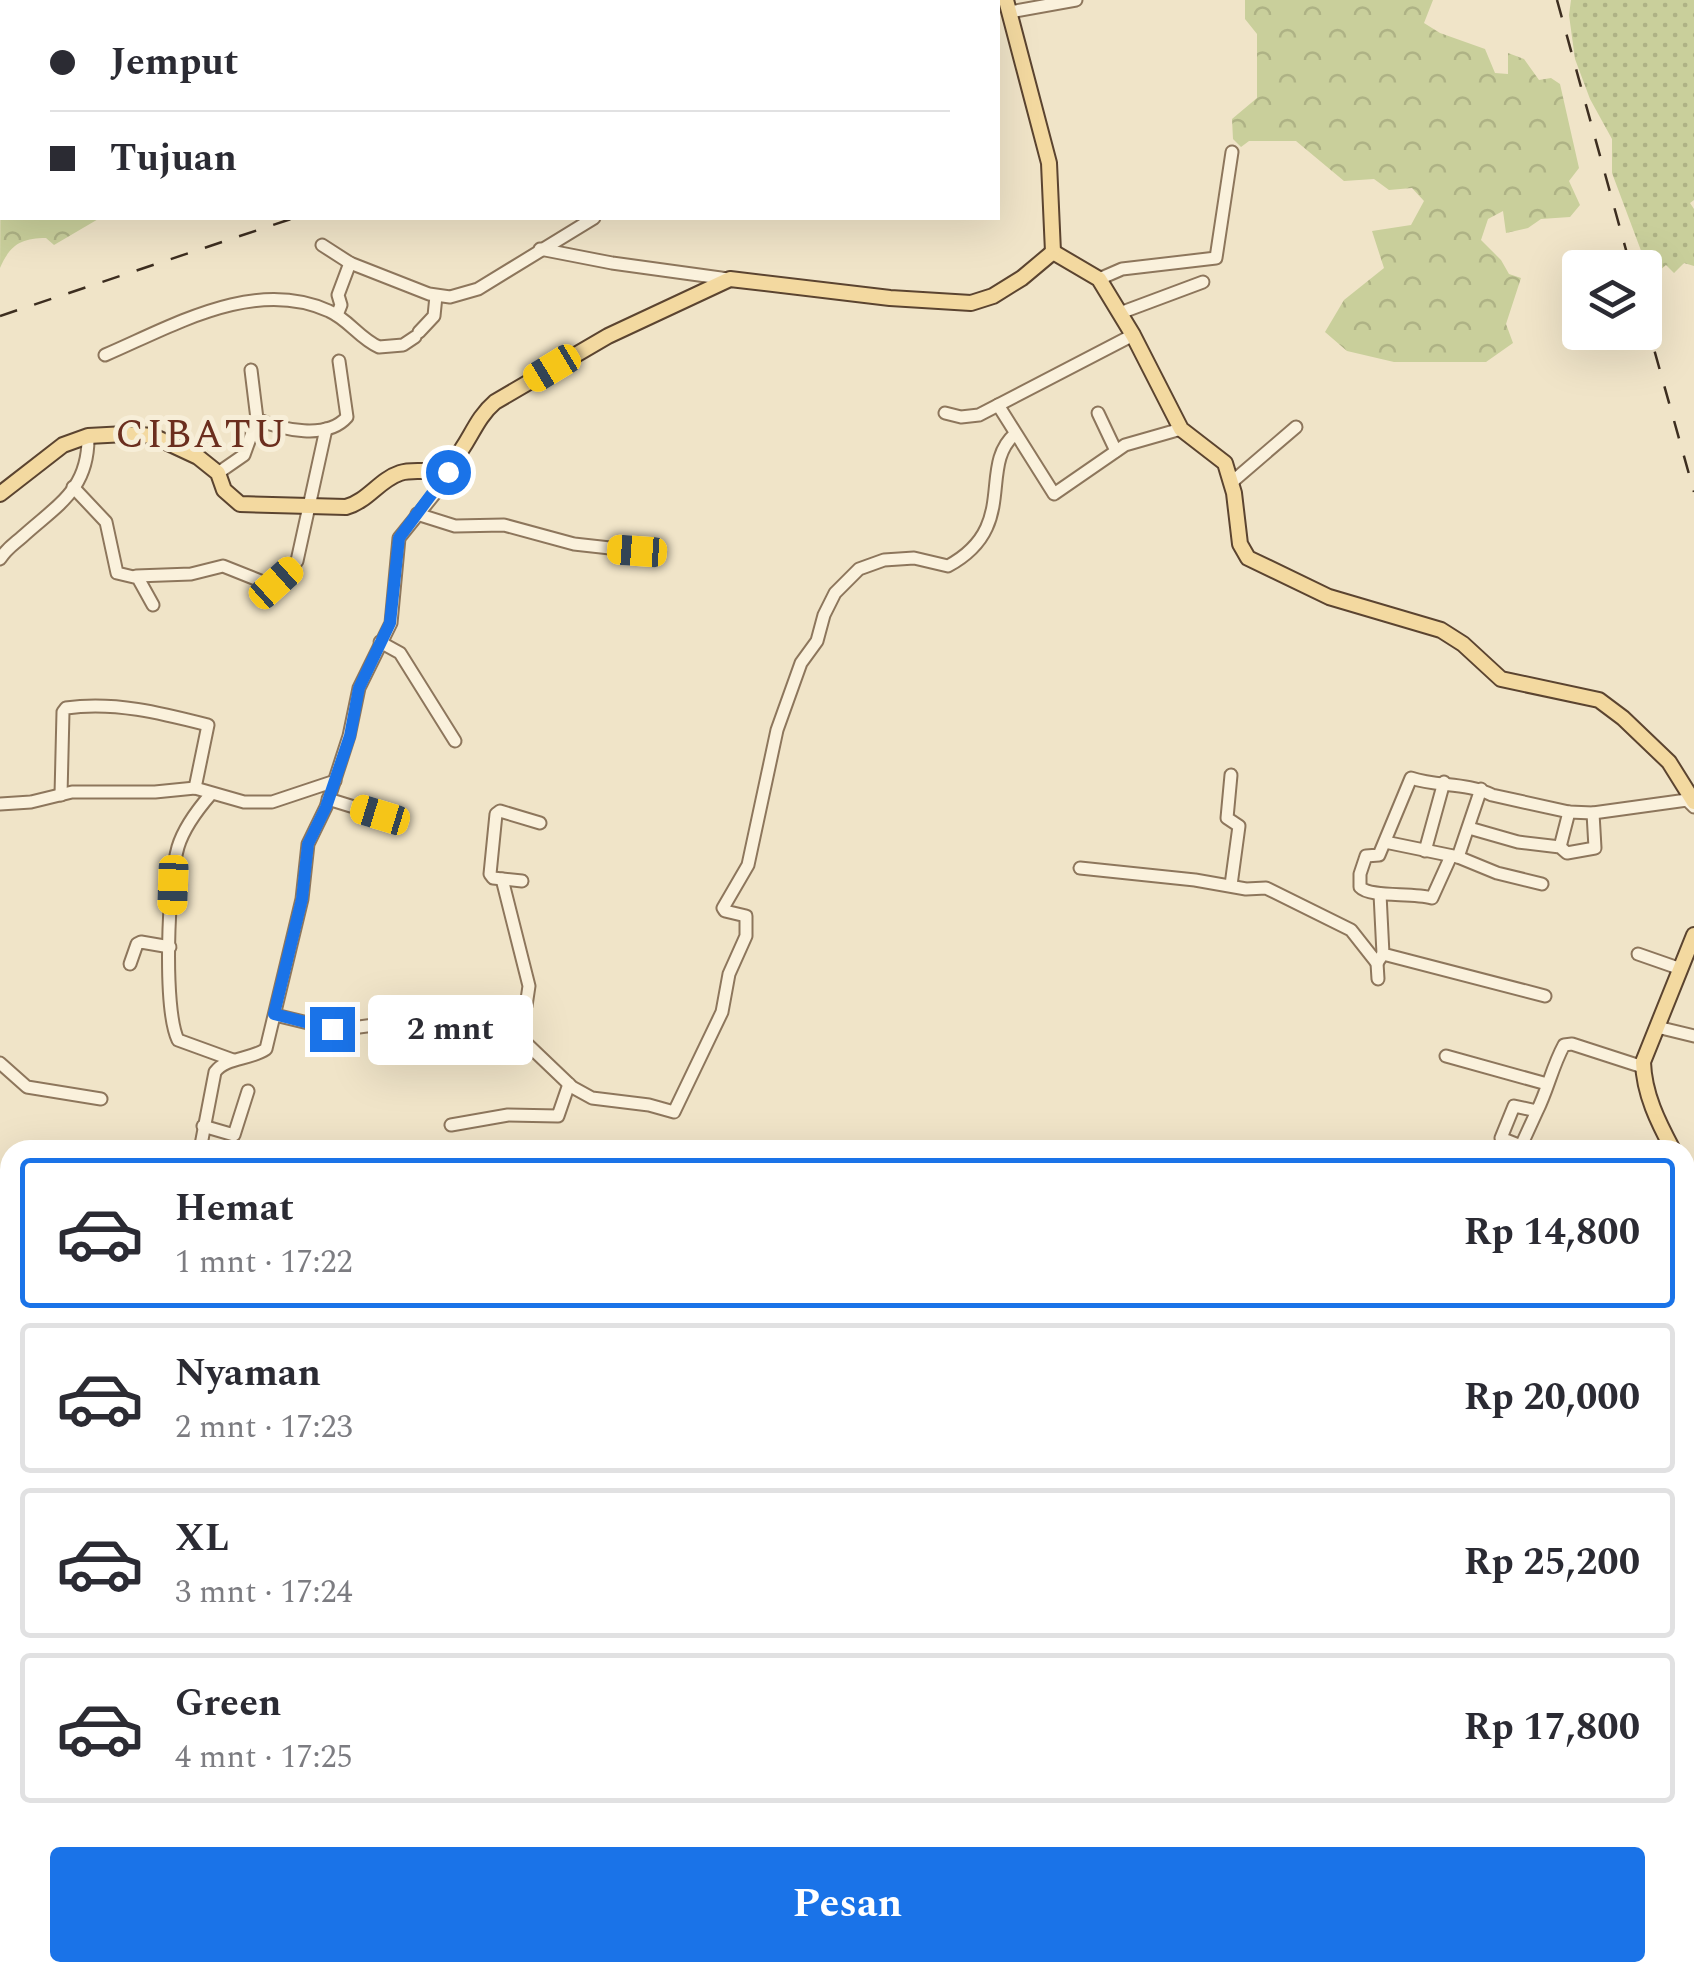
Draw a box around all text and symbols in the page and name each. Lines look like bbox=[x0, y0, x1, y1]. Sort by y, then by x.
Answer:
text: Jemput bbox=[110, 34, 238, 92]
text: Tujuan bbox=[110, 130, 237, 188]
map controls bbox=[1562, 250, 1662, 350]
button: layers bbox=[1562, 250, 1662, 350]
car bbox=[519, 340, 585, 396]
district label: CIBATU bbox=[115, 405, 289, 466]
route start bbox=[426, 450, 471, 495]
car bbox=[606, 534, 668, 568]
car bbox=[244, 552, 308, 614]
car bbox=[347, 792, 413, 838]
car bbox=[157, 854, 189, 916]
callout: 2 mnt bbox=[367, 994, 532, 1064]
text: 2 mnt bbox=[407, 1005, 494, 1054]
route end bbox=[310, 1007, 355, 1052]
text: Hemat bbox=[175, 1180, 294, 1238]
icon: car bbox=[55, 1188, 145, 1278]
text: Rp 14,800 bbox=[1464, 1204, 1640, 1262]
text: 1 mnt · 17:22 bbox=[175, 1238, 352, 1287]
text: Nyaman bbox=[175, 1345, 321, 1403]
icon: car bbox=[55, 1353, 145, 1443]
text: Rp 20,000 bbox=[1464, 1369, 1640, 1427]
text: 2 mnt · 17:23 bbox=[175, 1403, 352, 1452]
text: XL bbox=[175, 1510, 229, 1568]
icon: car bbox=[55, 1518, 145, 1608]
text: Rp 25,200 bbox=[1464, 1534, 1640, 1592]
text: 3 mnt · 17:24 bbox=[175, 1568, 352, 1617]
text: Green bbox=[175, 1675, 282, 1733]
icon: car bbox=[55, 1683, 145, 1773]
text: Rp 17,800 bbox=[1464, 1699, 1640, 1757]
text: 4 mnt · 17:25 bbox=[175, 1733, 352, 1782]
button: Pesan bbox=[50, 1847, 1645, 1962]

